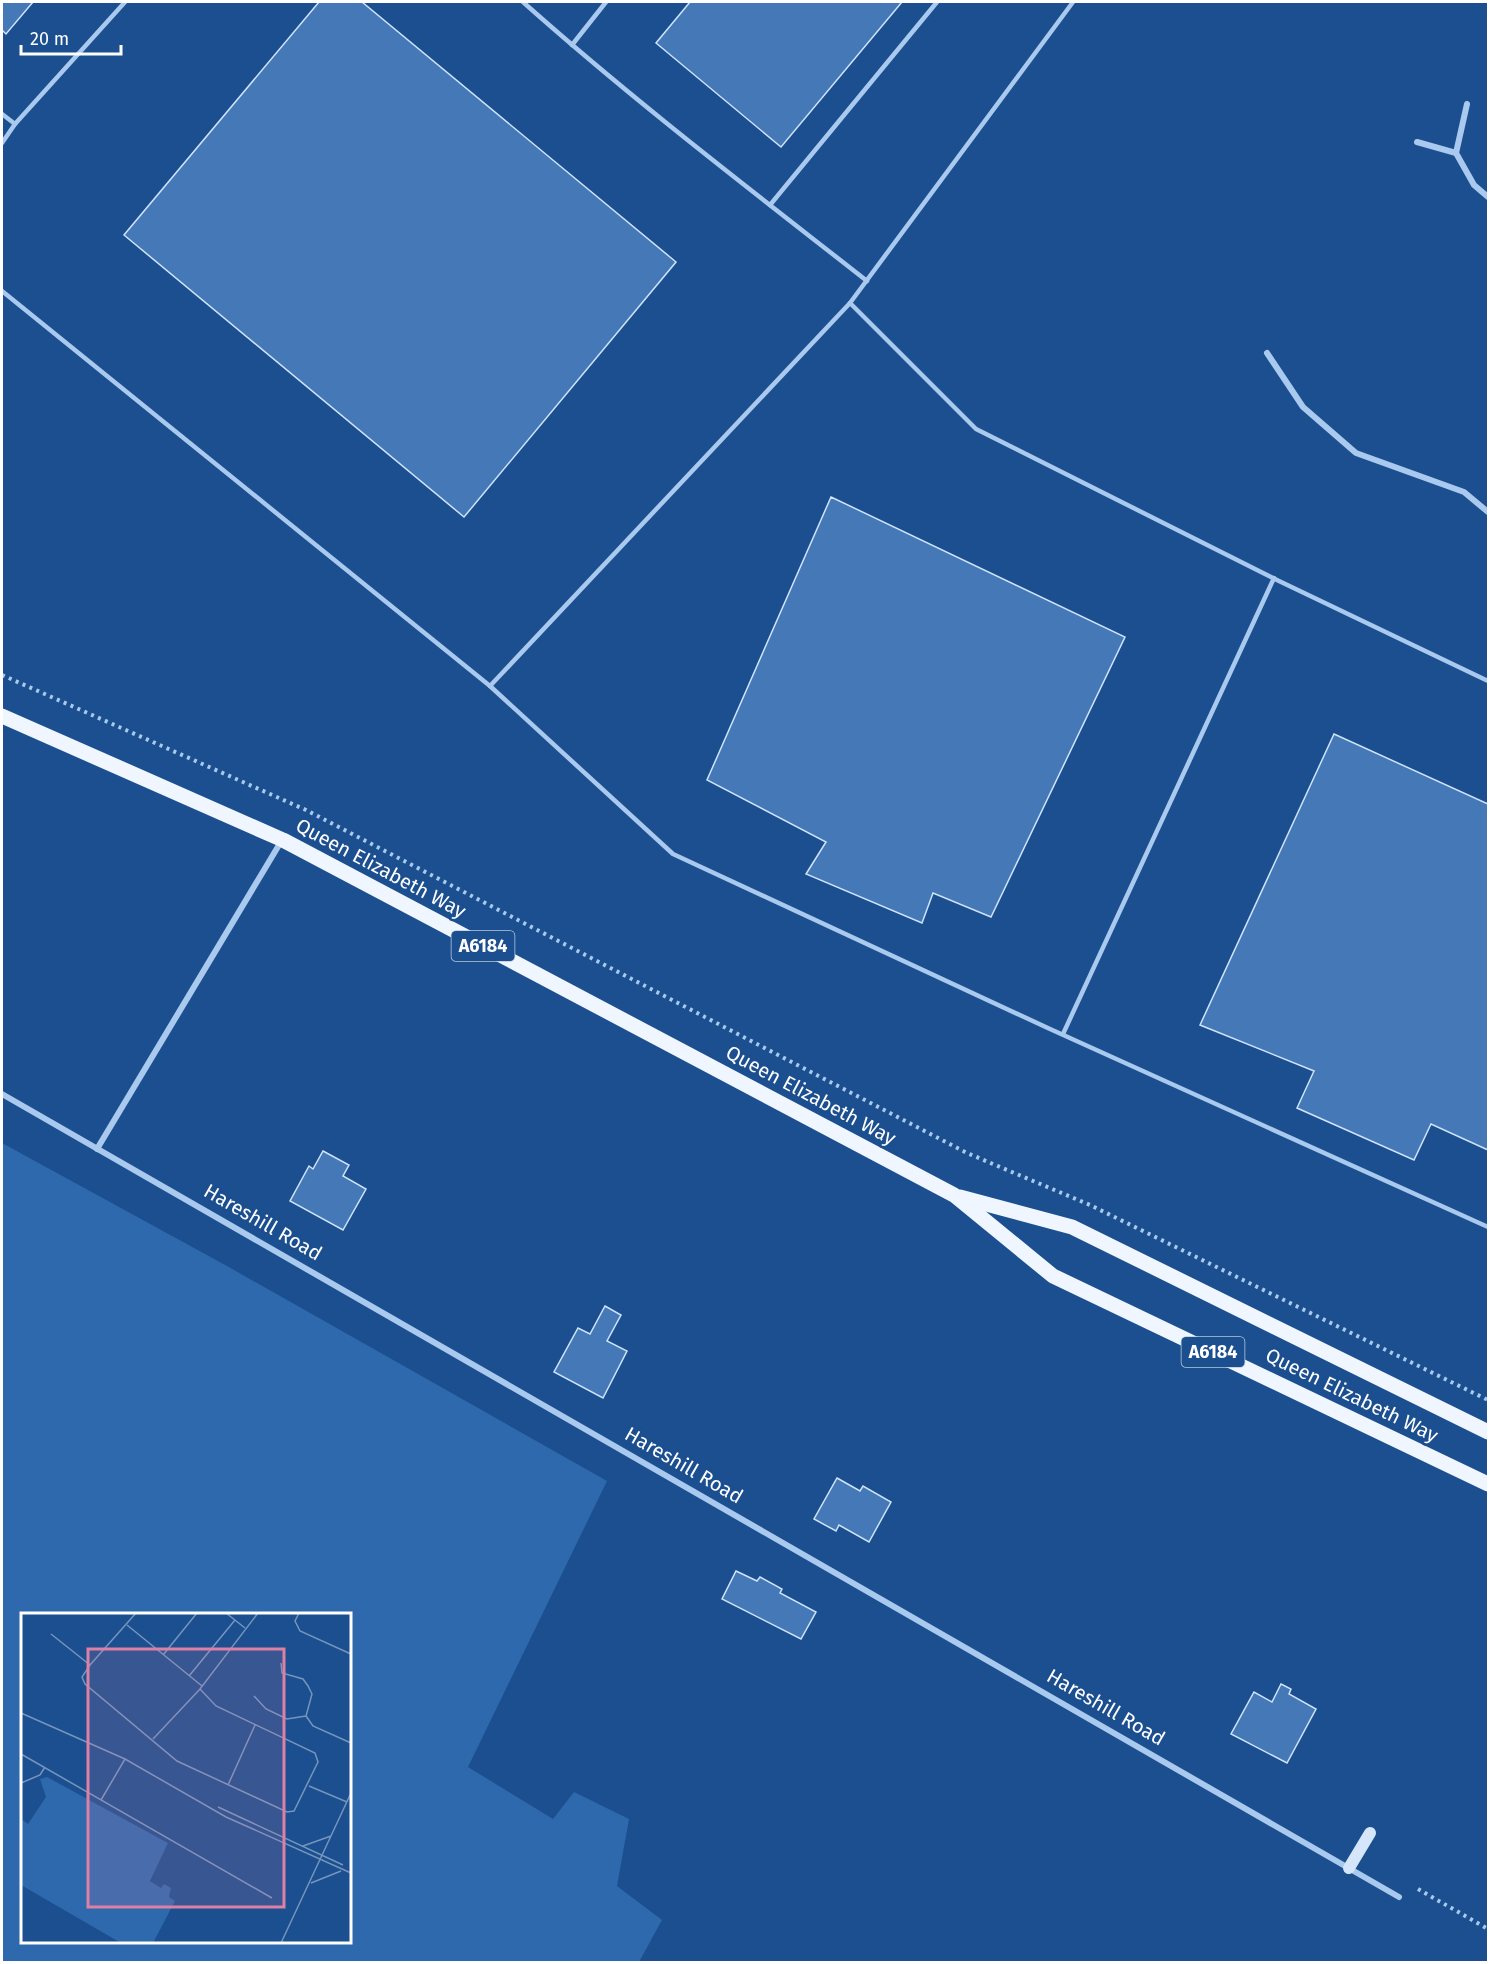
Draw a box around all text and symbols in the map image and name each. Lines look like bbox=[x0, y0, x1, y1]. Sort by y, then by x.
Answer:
scale bar bbox=[21, 18, 122, 56]
text: 20 m bbox=[30, 28, 69, 50]
street label: Queen Elizabeth Way bbox=[292, 813, 470, 923]
road number: A6184 bbox=[452, 931, 514, 961]
street label: Queen Elizabeth Way bbox=[722, 1040, 900, 1150]
street label: Hareshill Road bbox=[200, 1179, 326, 1265]
road number: A6184 bbox=[1182, 1337, 1244, 1367]
street label: Queen Elizabeth Way bbox=[1262, 1343, 1442, 1447]
street label: Hareshill Road bbox=[621, 1422, 747, 1508]
inset map bbox=[21, 1613, 351, 1943]
street label: Hareshill Road bbox=[1043, 1664, 1169, 1750]

